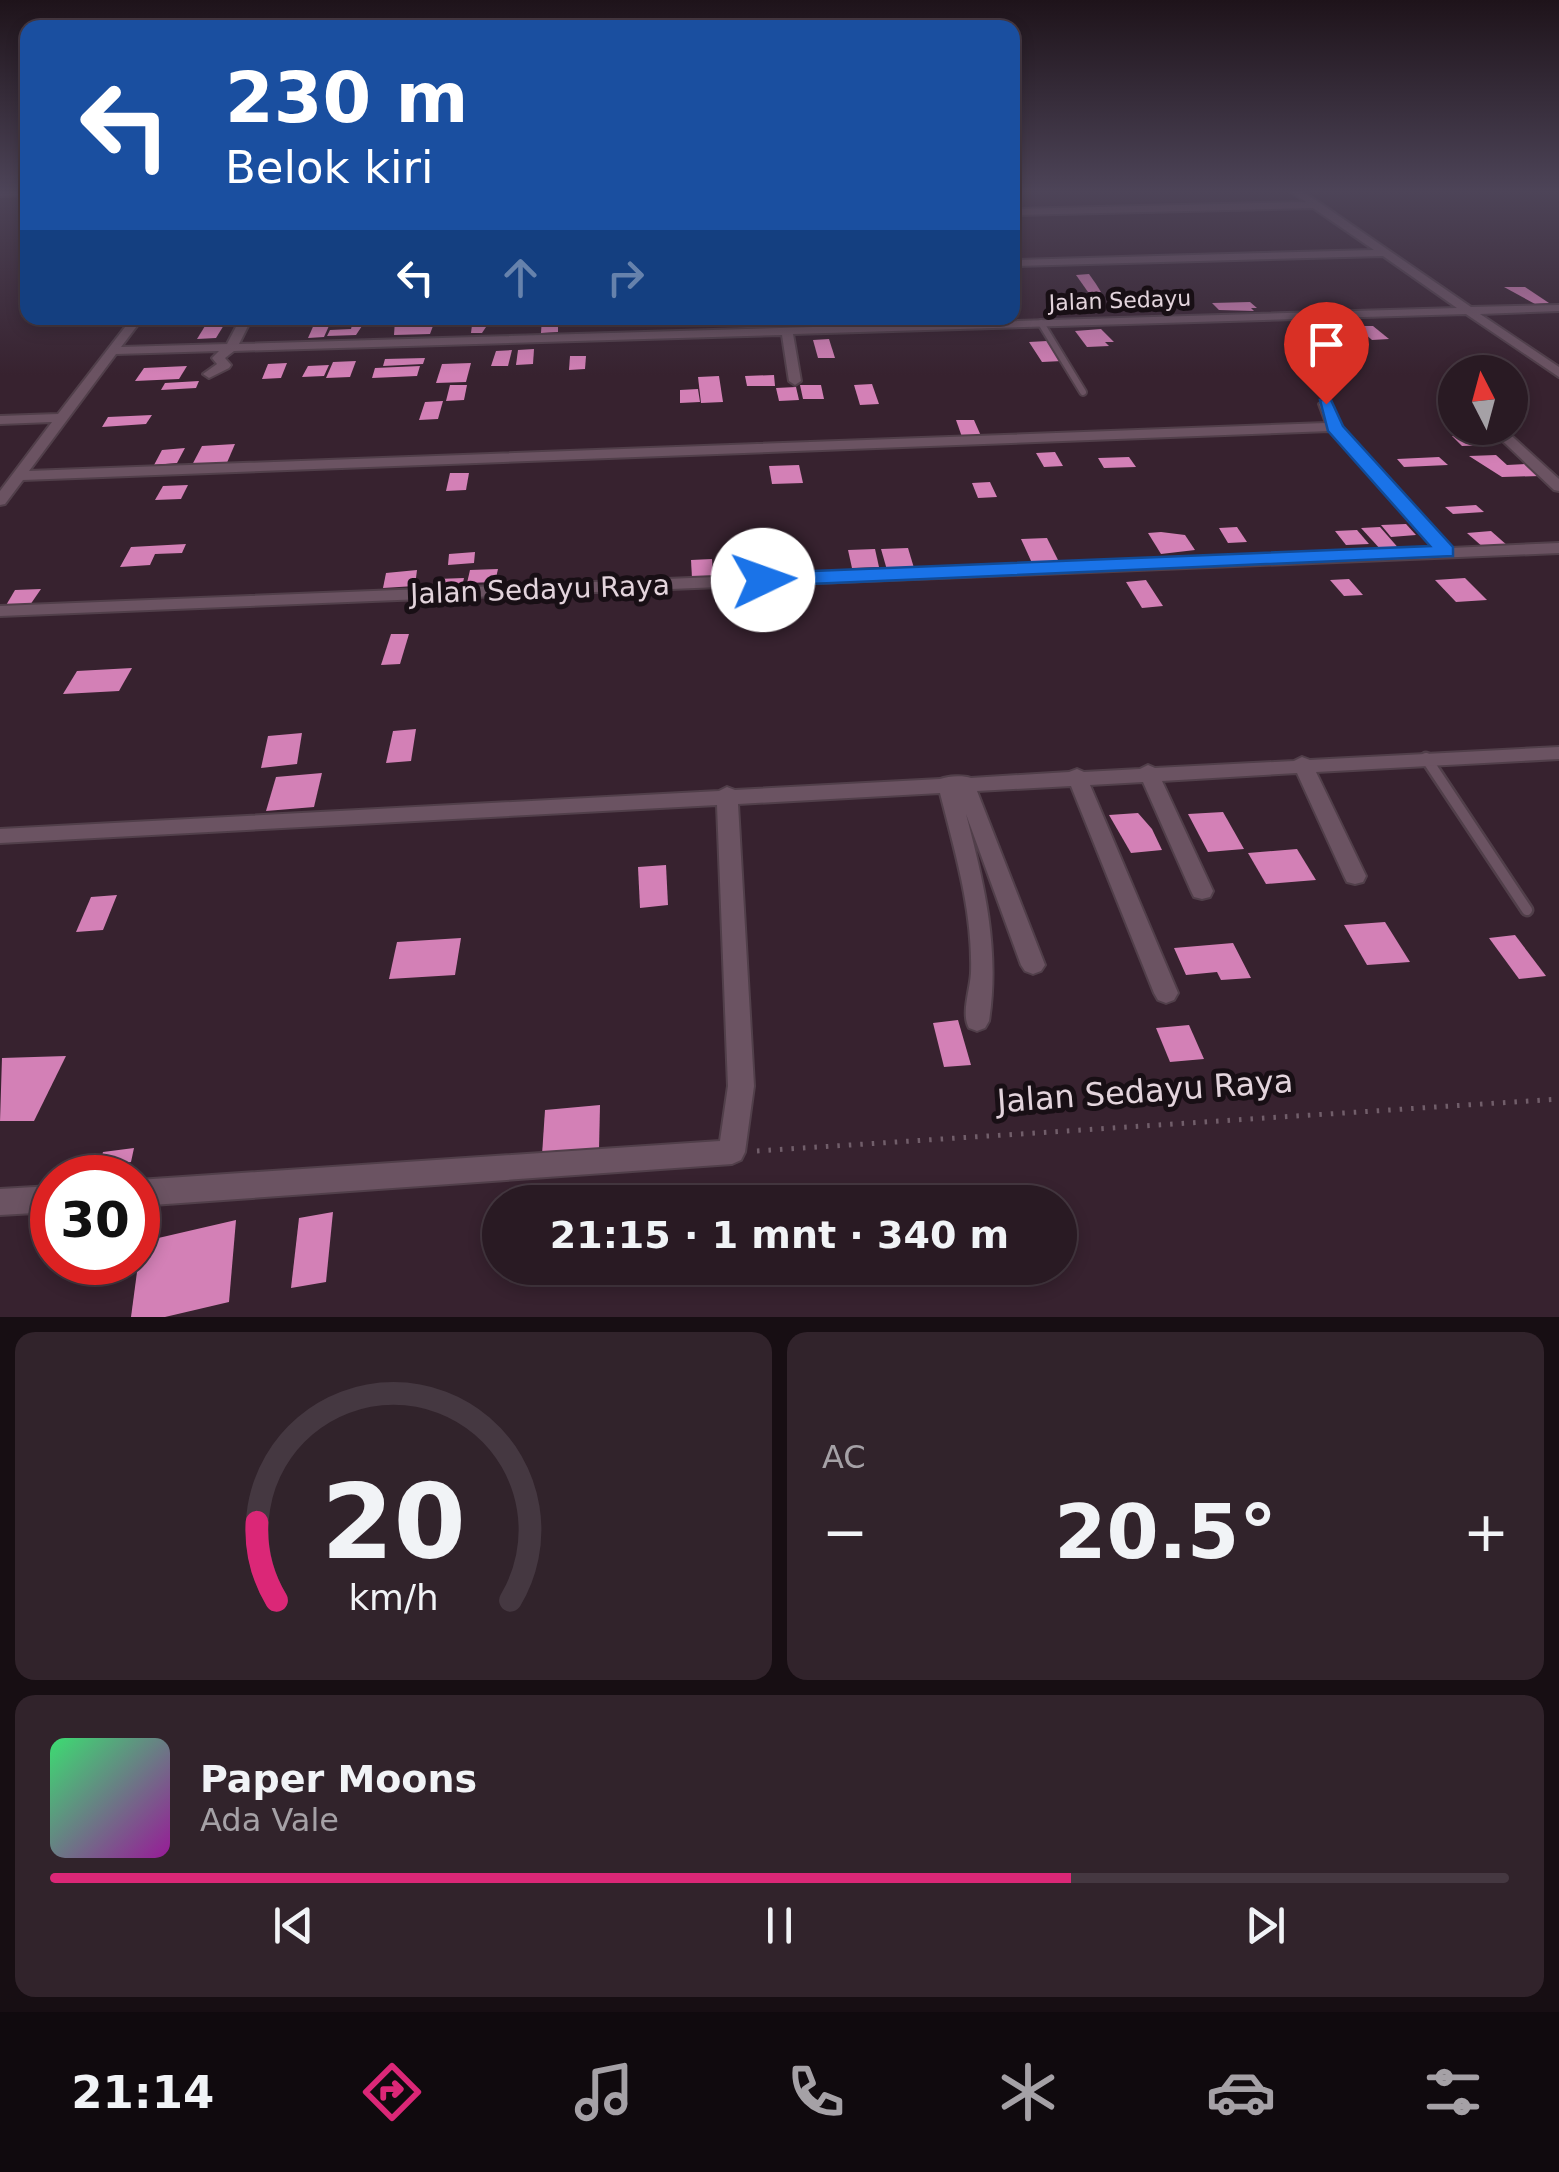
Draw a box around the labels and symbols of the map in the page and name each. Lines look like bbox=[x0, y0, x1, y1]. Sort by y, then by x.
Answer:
street label: Jalan Sedayu bbox=[1046, 286, 1192, 316]
pin bbox=[1284, 302, 1369, 405]
north arrow bbox=[1438, 355, 1528, 445]
position arrow bbox=[711, 528, 815, 632]
street label: Jalan Sedayu Raya bbox=[408, 568, 670, 611]
street label: Jalan Sedayu Raya bbox=[994, 1062, 1294, 1120]
speed limit sign: 30 bbox=[30, 1155, 160, 1285]

